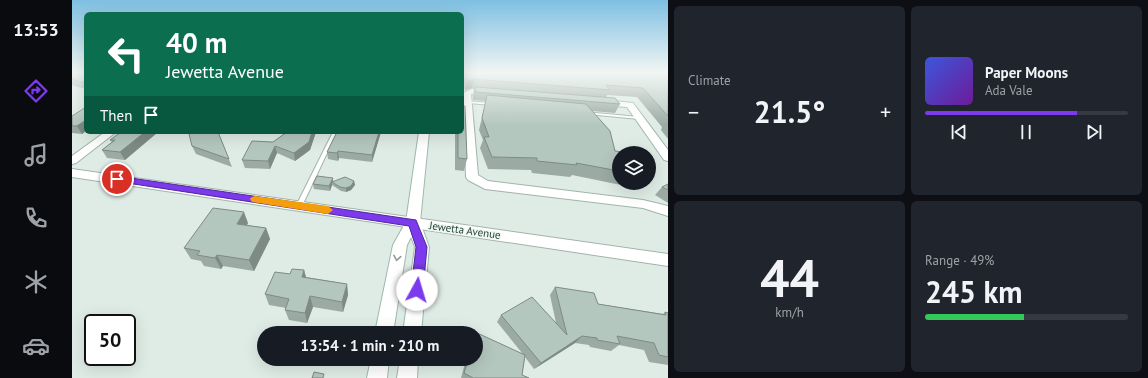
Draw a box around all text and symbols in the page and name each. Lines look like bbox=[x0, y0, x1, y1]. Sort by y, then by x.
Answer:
text: 13:53 bbox=[13, 18, 59, 41]
text: 40 m bbox=[166, 24, 227, 61]
icon: left bbox=[100, 28, 152, 80]
text: Jewetta Avenue bbox=[166, 60, 284, 83]
text: Paper Moons bbox=[985, 63, 1068, 82]
text: Climate bbox=[688, 72, 731, 89]
icon: directions bbox=[22, 77, 50, 105]
text: Ada Vale bbox=[985, 82, 1033, 99]
text: 21.5° bbox=[754, 92, 825, 131]
text: − bbox=[688, 98, 699, 126]
text: + bbox=[880, 98, 891, 126]
icon: arrive bbox=[140, 104, 162, 126]
text: Then bbox=[100, 106, 132, 125]
icon: previous bbox=[948, 121, 970, 143]
icon: pause bbox=[1015, 121, 1037, 143]
icon: next bbox=[1083, 121, 1105, 143]
icon: music bbox=[22, 141, 50, 169]
map controls bbox=[612, 146, 656, 190]
button: layers bbox=[612, 146, 656, 190]
pin bbox=[100, 162, 134, 196]
icon: arrive bbox=[106, 168, 128, 190]
icon: phone bbox=[22, 204, 50, 232]
street label: Jewetta Avenue bbox=[427, 218, 502, 242]
text: 44 bbox=[760, 244, 819, 311]
text: Range · 49% bbox=[925, 252, 994, 269]
one-way arrow bbox=[394, 254, 402, 261]
icon: climate bbox=[22, 268, 50, 296]
position arrow bbox=[396, 269, 438, 311]
text: 245 km bbox=[925, 272, 1023, 311]
text: km/h bbox=[775, 304, 804, 321]
speed limit sign: 50 bbox=[84, 314, 136, 366]
icon: car bbox=[22, 332, 50, 360]
text: 13:54 · 1 min · 210 m bbox=[301, 336, 439, 355]

